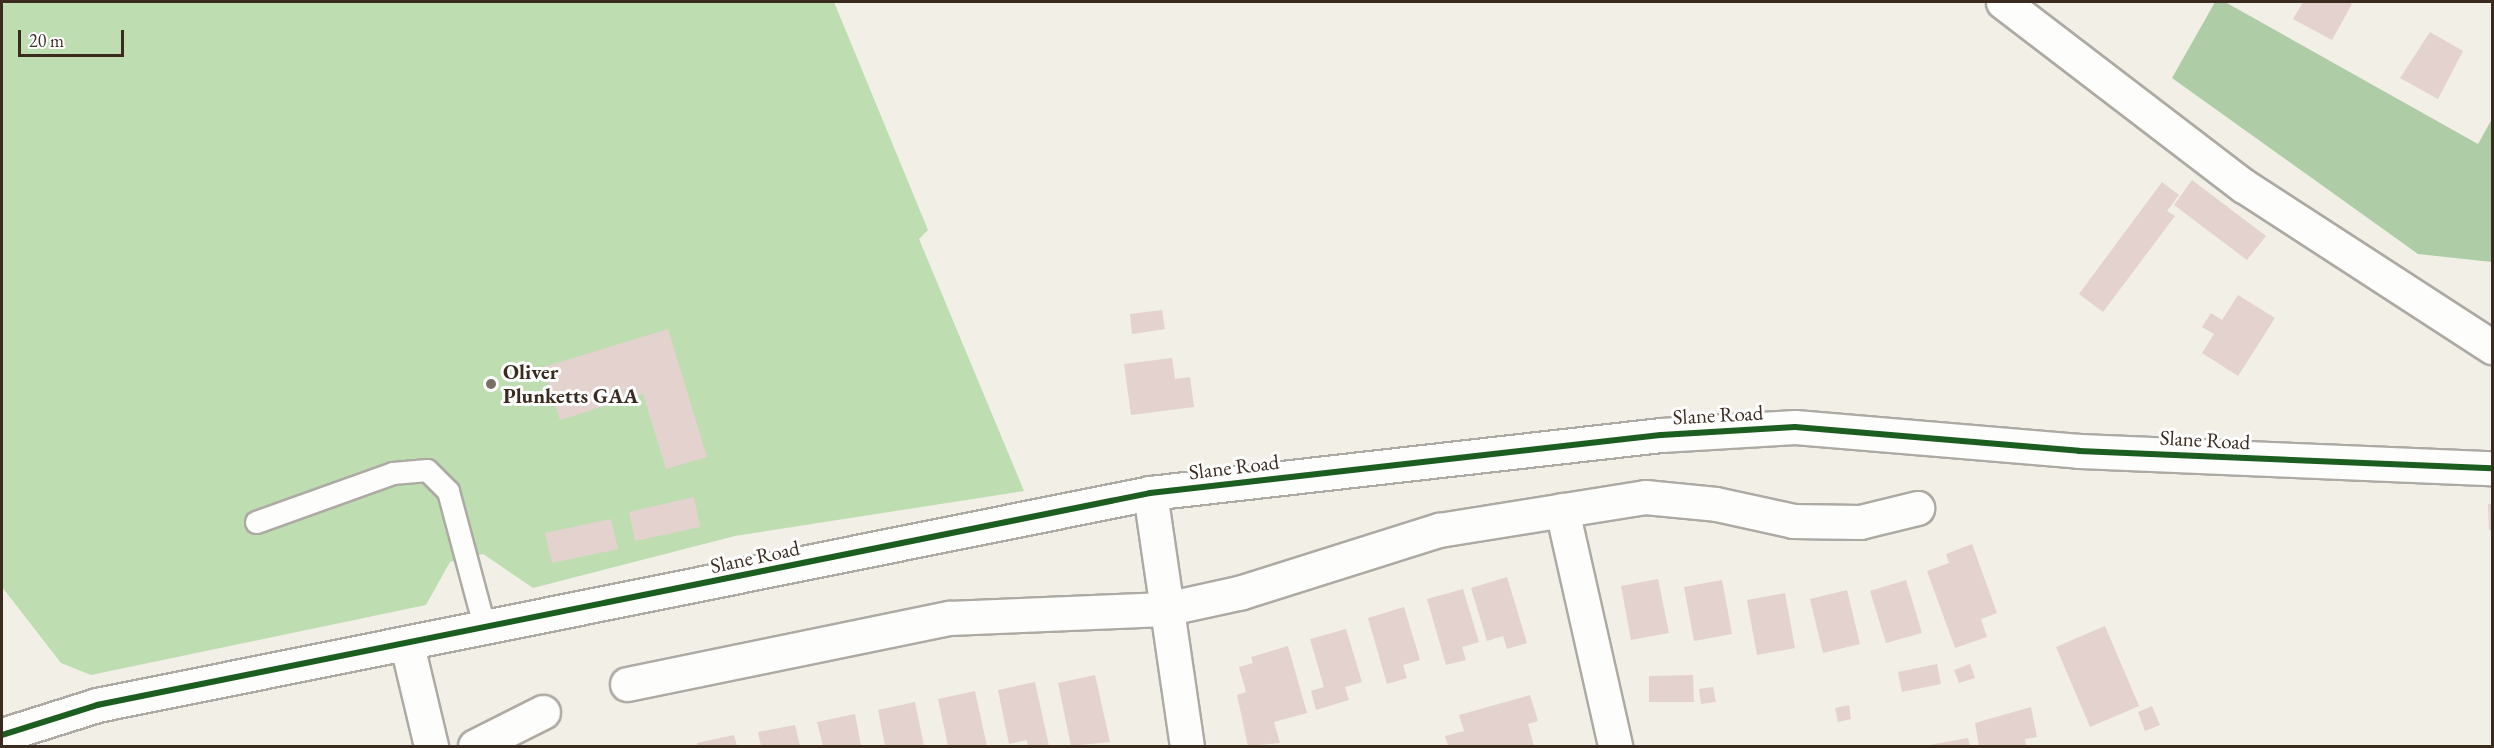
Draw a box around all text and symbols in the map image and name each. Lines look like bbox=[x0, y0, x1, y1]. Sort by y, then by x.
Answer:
scale bar bbox=[21, 18, 128, 56]
text: 20 m bbox=[29, 29, 64, 52]
place label: Oliver Plunketts GAA bbox=[503, 359, 638, 409]
marker: Oliver Plunketts GAA bbox=[484, 377, 498, 391]
street label: Slane Road bbox=[1672, 400, 1764, 430]
street label: Slane Road bbox=[2159, 425, 2251, 455]
street label: Slane Road bbox=[1187, 449, 1281, 485]
street label: Slane Road bbox=[708, 535, 802, 579]

